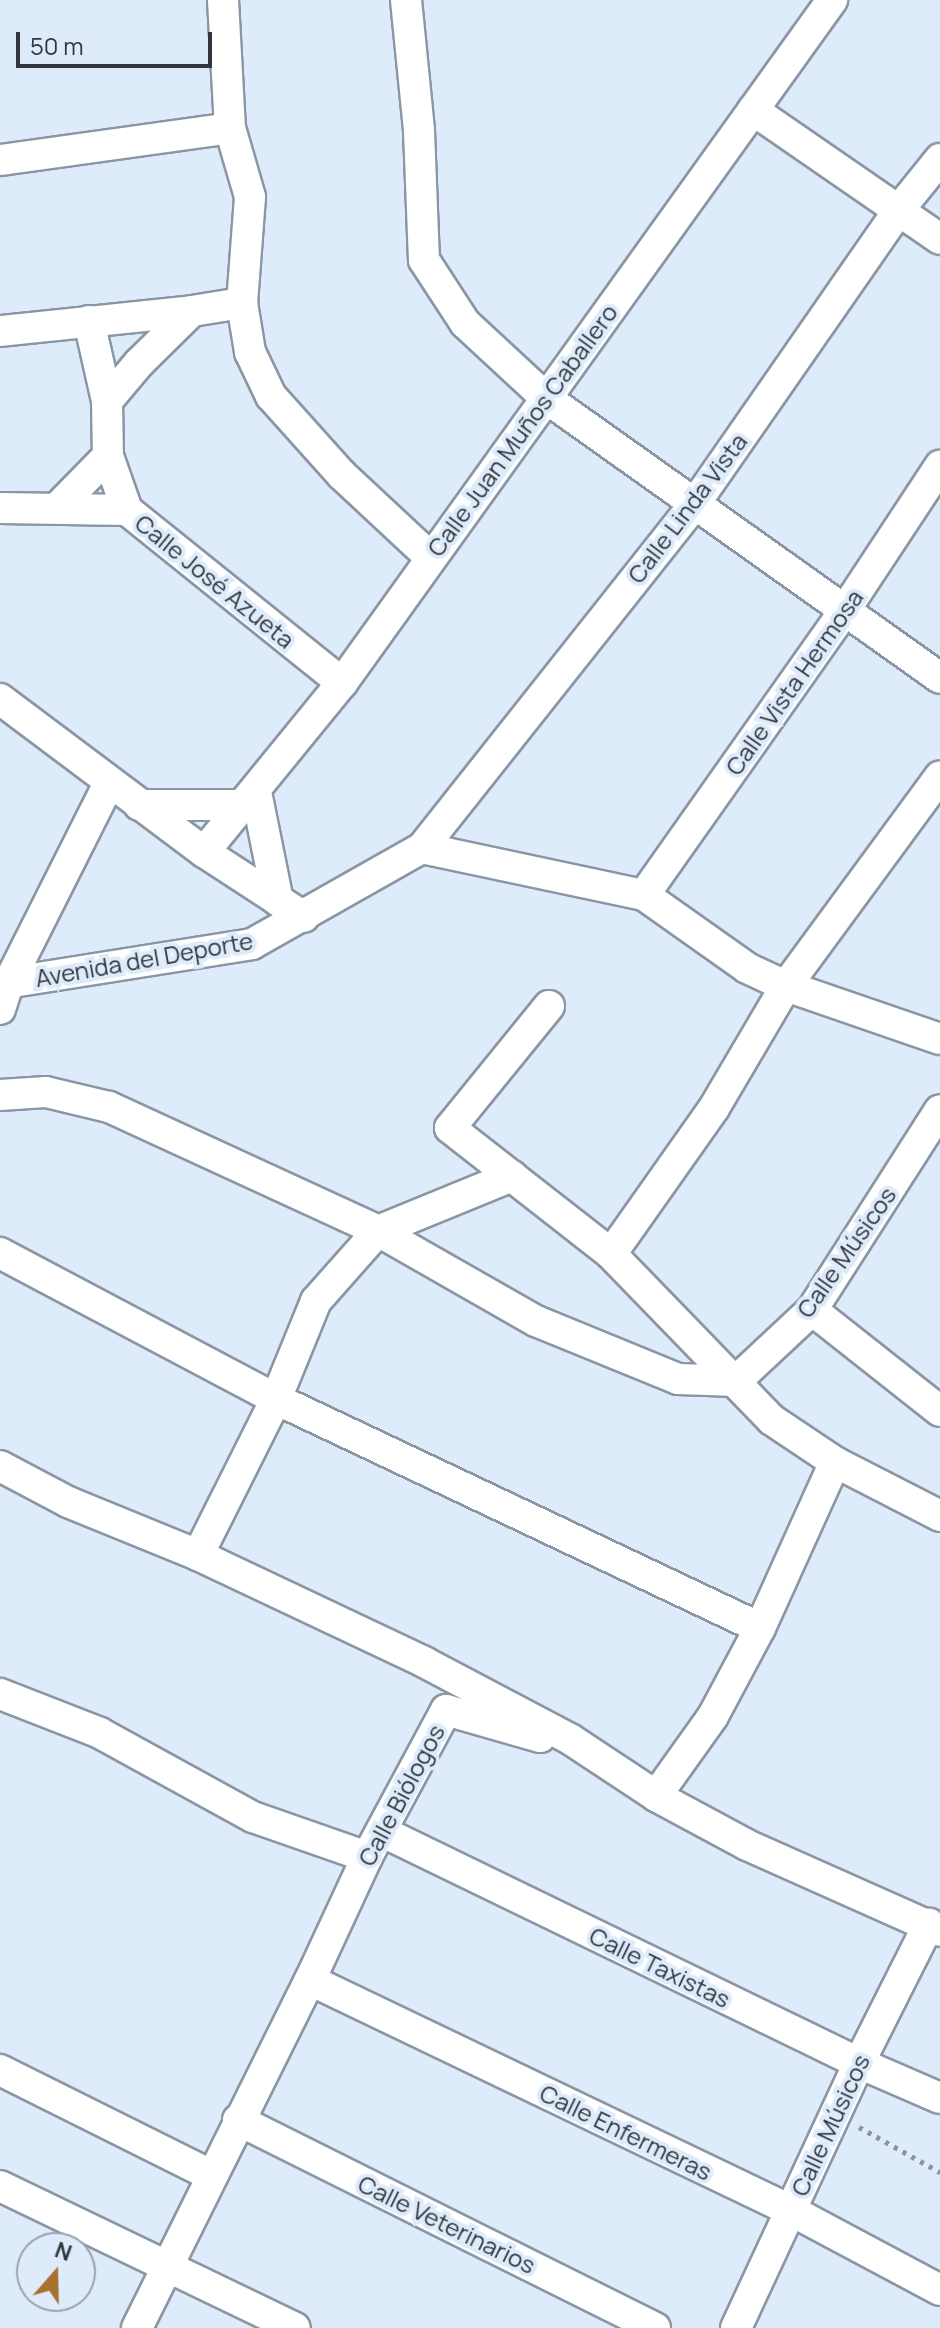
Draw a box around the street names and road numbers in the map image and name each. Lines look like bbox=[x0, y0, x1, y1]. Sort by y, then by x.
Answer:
street label: Calle Juan Muños Caballero bbox=[421, 298, 623, 562]
street label: Calle Linda Vista bbox=[621, 427, 753, 589]
street label: Calle José Azueta bbox=[130, 508, 300, 654]
street label: Calle Vista Hermosa bbox=[719, 584, 869, 780]
street label: Avenida del Deporte bbox=[33, 926, 255, 992]
street label: Calle Músicos bbox=[790, 1181, 902, 1323]
street label: Calle Biólogos bbox=[352, 1719, 450, 1871]
street label: Calle Taxistas bbox=[585, 1921, 735, 2013]
street label: Calle Músicos bbox=[785, 2050, 875, 2200]
street label: Calle Enfermeras bbox=[535, 2078, 717, 2186]
street label: Calle Veterinarios bbox=[354, 2169, 540, 2279]

